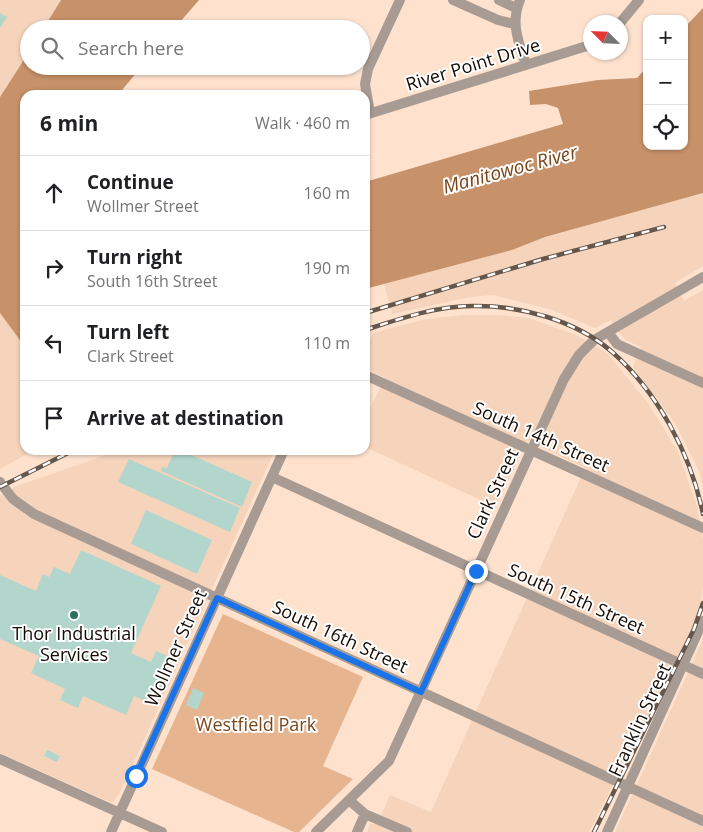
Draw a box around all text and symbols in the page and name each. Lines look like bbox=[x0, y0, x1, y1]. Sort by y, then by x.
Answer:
north arrow bbox=[583, 15, 628, 60]
map controls bbox=[643, 15, 688, 150]
button: + bbox=[643, 15, 688, 60]
search box bbox=[20, 20, 370, 75]
street label: River Point Drive bbox=[403, 32, 543, 96]
icon: search bbox=[38, 34, 66, 62]
text: Search here bbox=[78, 35, 184, 61]
button: − bbox=[643, 60, 688, 105]
button: locate bbox=[643, 105, 688, 150]
text: 6 min bbox=[40, 109, 98, 137]
text: Walk · 460 m bbox=[255, 112, 350, 134]
water label: Manitowoc River bbox=[440, 138, 582, 199]
text: Continue bbox=[87, 169, 174, 195]
icon: ahead bbox=[40, 179, 68, 207]
text: 160 m bbox=[304, 182, 350, 204]
text: Wollmer Street bbox=[87, 195, 199, 217]
text: Turn right bbox=[87, 244, 182, 270]
icon: right bbox=[40, 254, 68, 282]
text: 190 m bbox=[304, 257, 350, 279]
text: South 16th Street bbox=[87, 270, 218, 292]
text: Turn left bbox=[87, 319, 169, 345]
icon: left bbox=[40, 329, 68, 357]
text: 110 m bbox=[304, 332, 350, 354]
text: Clark Street bbox=[87, 345, 174, 367]
street label: South 14th Street bbox=[469, 395, 613, 477]
icon: arrive bbox=[40, 404, 68, 432]
text: Arrive at destination bbox=[87, 405, 284, 431]
street label: Clark Street bbox=[461, 444, 524, 543]
street label: South 15th Street bbox=[504, 557, 648, 639]
route end bbox=[465, 560, 488, 583]
street label: Wollmer Street bbox=[139, 585, 212, 710]
street label: South 16th Street bbox=[269, 594, 412, 678]
marker: Thor Industrial Services bbox=[68, 609, 80, 621]
place label: Thor Industrial Services bbox=[12, 621, 136, 666]
street label: Franklin Street bbox=[602, 659, 676, 780]
park label: Westfield Park bbox=[196, 712, 317, 736]
route start bbox=[125, 765, 148, 788]

